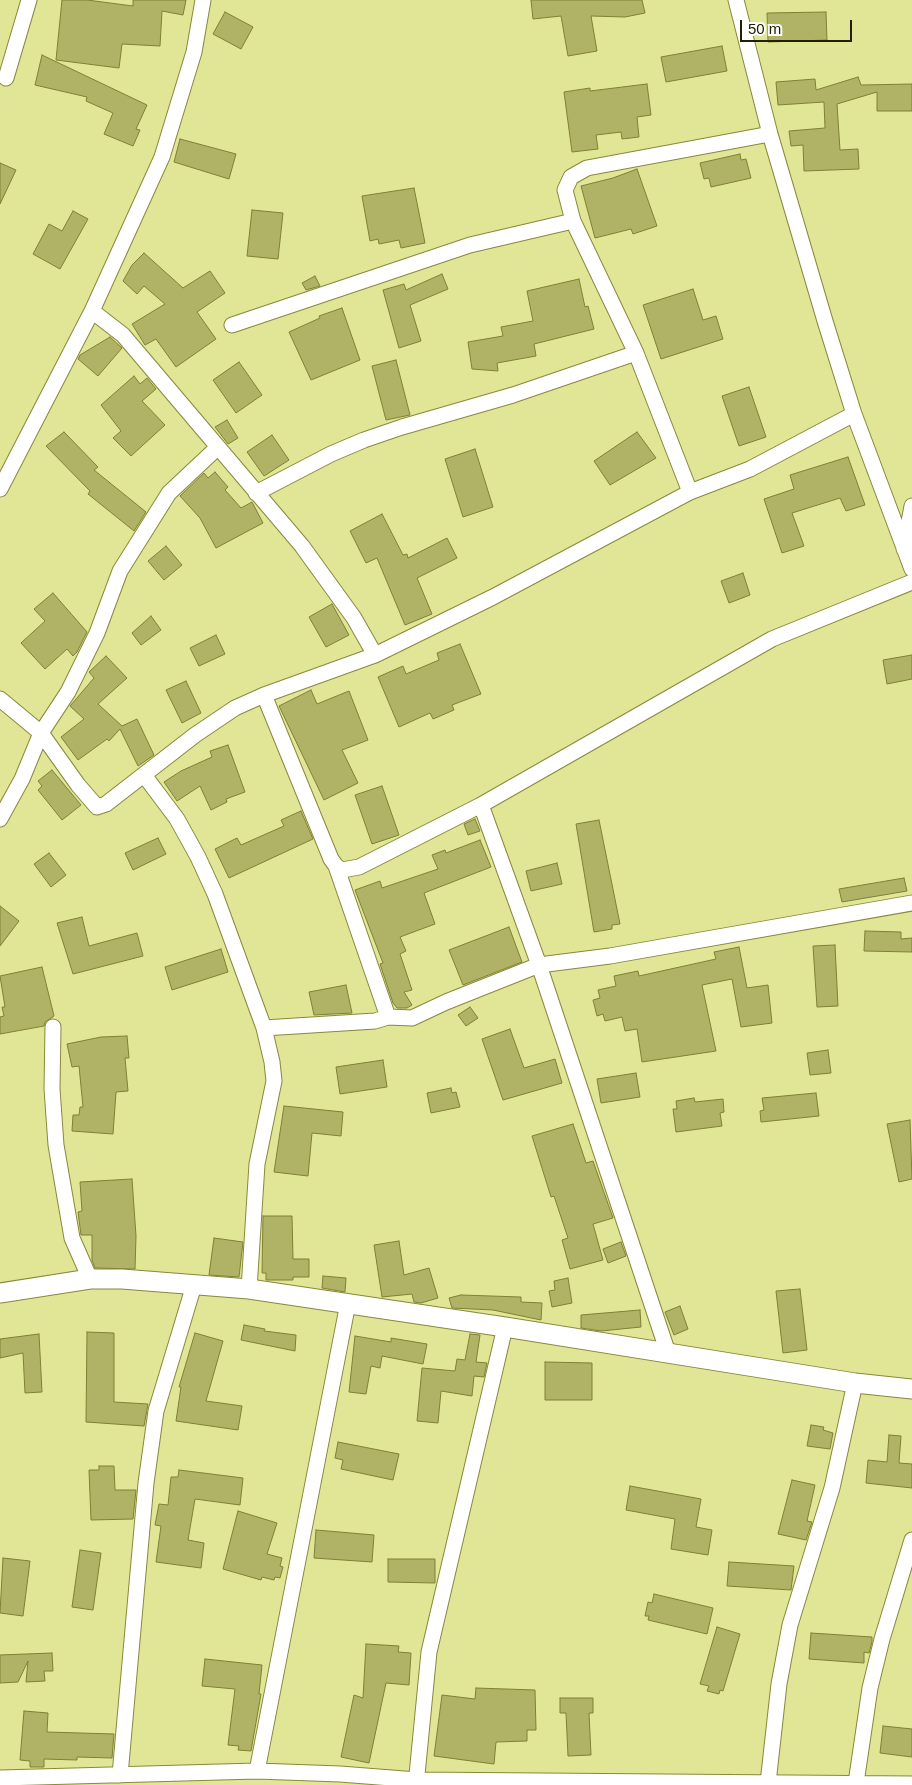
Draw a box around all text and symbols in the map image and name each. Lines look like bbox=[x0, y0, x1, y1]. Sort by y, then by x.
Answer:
scale bar bbox=[742, 10, 854, 42]
text: 50 m bbox=[748, 20, 781, 37]

